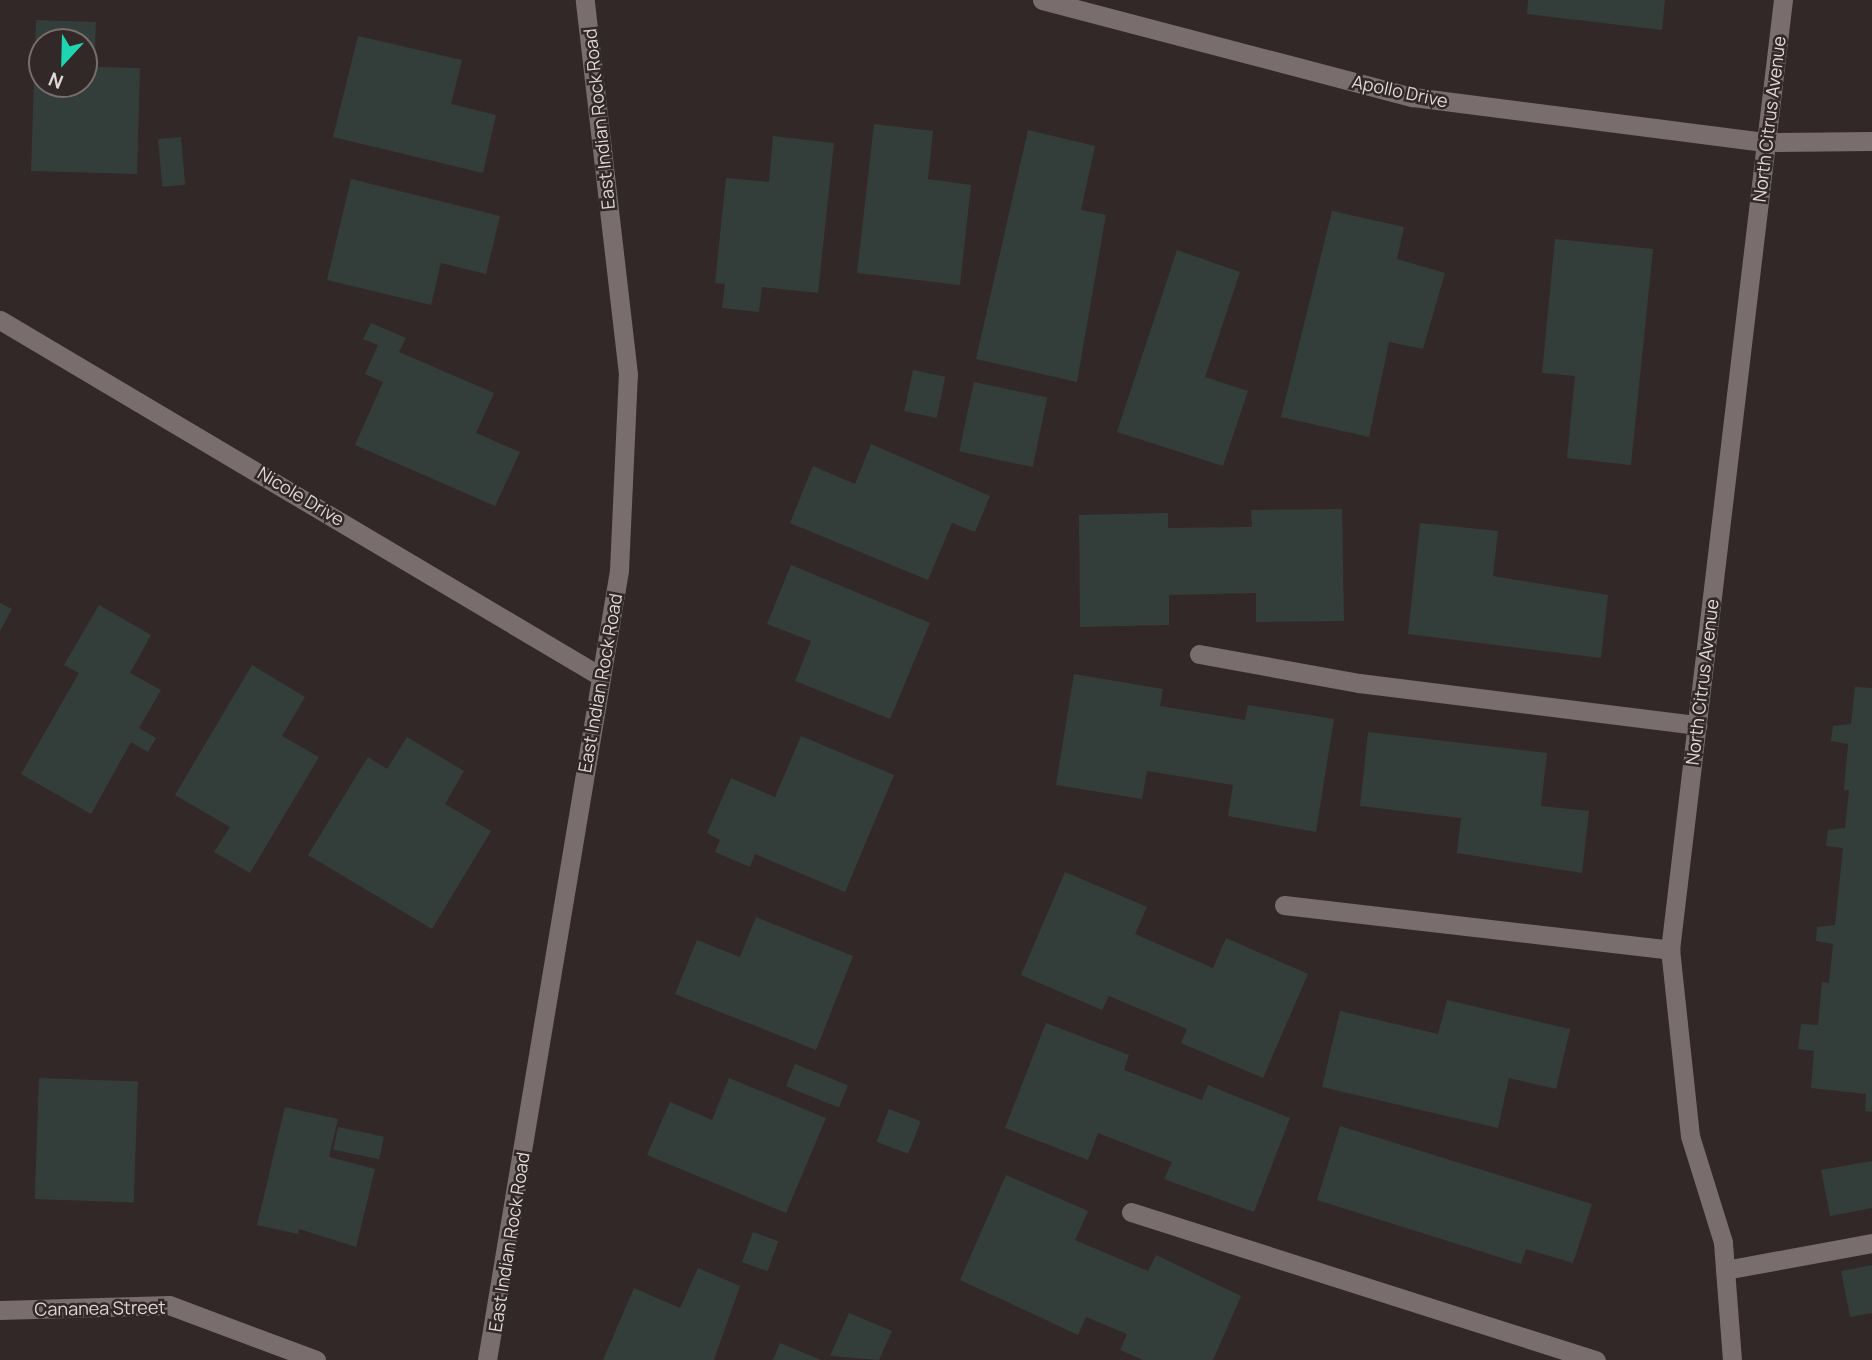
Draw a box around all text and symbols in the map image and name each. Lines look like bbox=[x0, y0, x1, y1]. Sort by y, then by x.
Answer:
north arrow bbox=[28, 28, 98, 98]
street label: East Indian Rock Road bbox=[579, 28, 619, 210]
street label: North Citrus Avenue bbox=[1748, 35, 1790, 203]
text: N bbox=[45, 66, 67, 95]
street label: Apollo Drive bbox=[1350, 70, 1450, 112]
street label: Nicole Drive bbox=[254, 462, 348, 530]
street label: East Indian Rock Road bbox=[574, 592, 626, 774]
street label: North Citrus Avenue bbox=[1681, 598, 1723, 766]
street label: East Indian Rock Road bbox=[484, 1151, 534, 1333]
street label: Cananea Street bbox=[34, 1296, 166, 1320]

